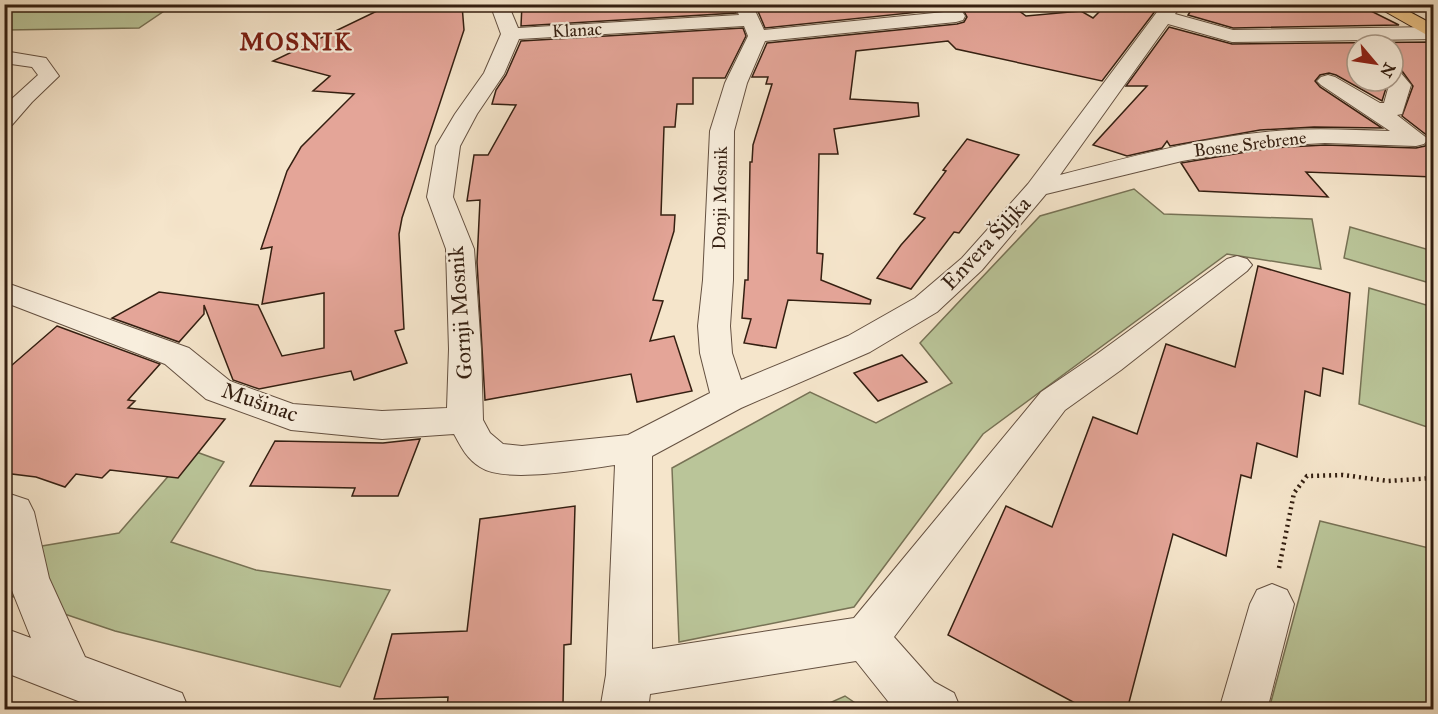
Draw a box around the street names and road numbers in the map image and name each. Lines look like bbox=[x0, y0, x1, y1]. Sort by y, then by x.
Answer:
street label: Klanac bbox=[551, 18, 603, 42]
street label: Bosne Srebrene bbox=[1192, 126, 1308, 162]
street label: Donji Mosnik bbox=[708, 145, 732, 250]
street label: Envera Šiljka bbox=[936, 190, 1037, 296]
street label: Gornji Mosnik bbox=[442, 245, 478, 380]
street label: Mušinac bbox=[218, 376, 302, 428]

